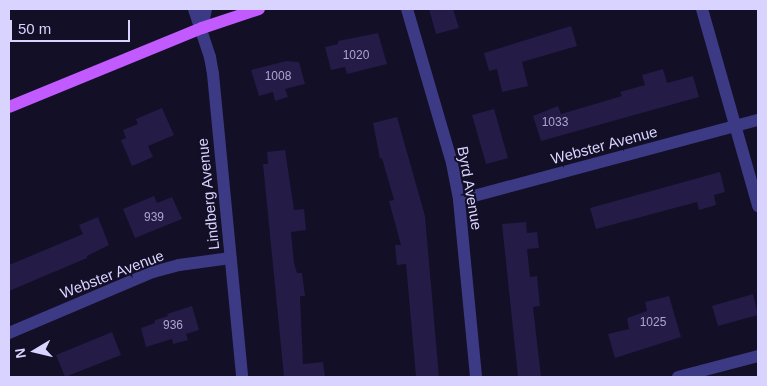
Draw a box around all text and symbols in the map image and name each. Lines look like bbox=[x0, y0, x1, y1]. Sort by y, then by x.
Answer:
scale bar bbox=[12, 10, 132, 42]
text: 50 m bbox=[18, 20, 51, 37]
house number: 1020 bbox=[343, 49, 369, 63]
house number: 1008 bbox=[265, 70, 291, 84]
house number: 1033 bbox=[542, 116, 568, 130]
street label: Webster Avenue bbox=[548, 122, 660, 168]
street label: Lindberg Avenue bbox=[193, 137, 223, 251]
street label: Byrd Avenue bbox=[454, 144, 486, 232]
house number: 939 bbox=[144, 211, 164, 225]
street label: Webster Avenue bbox=[57, 246, 167, 302]
house number: 1025 bbox=[640, 316, 666, 330]
house number: 936 bbox=[163, 319, 183, 333]
north arrow bbox=[10, 326, 60, 376]
text: N bbox=[11, 347, 29, 360]

